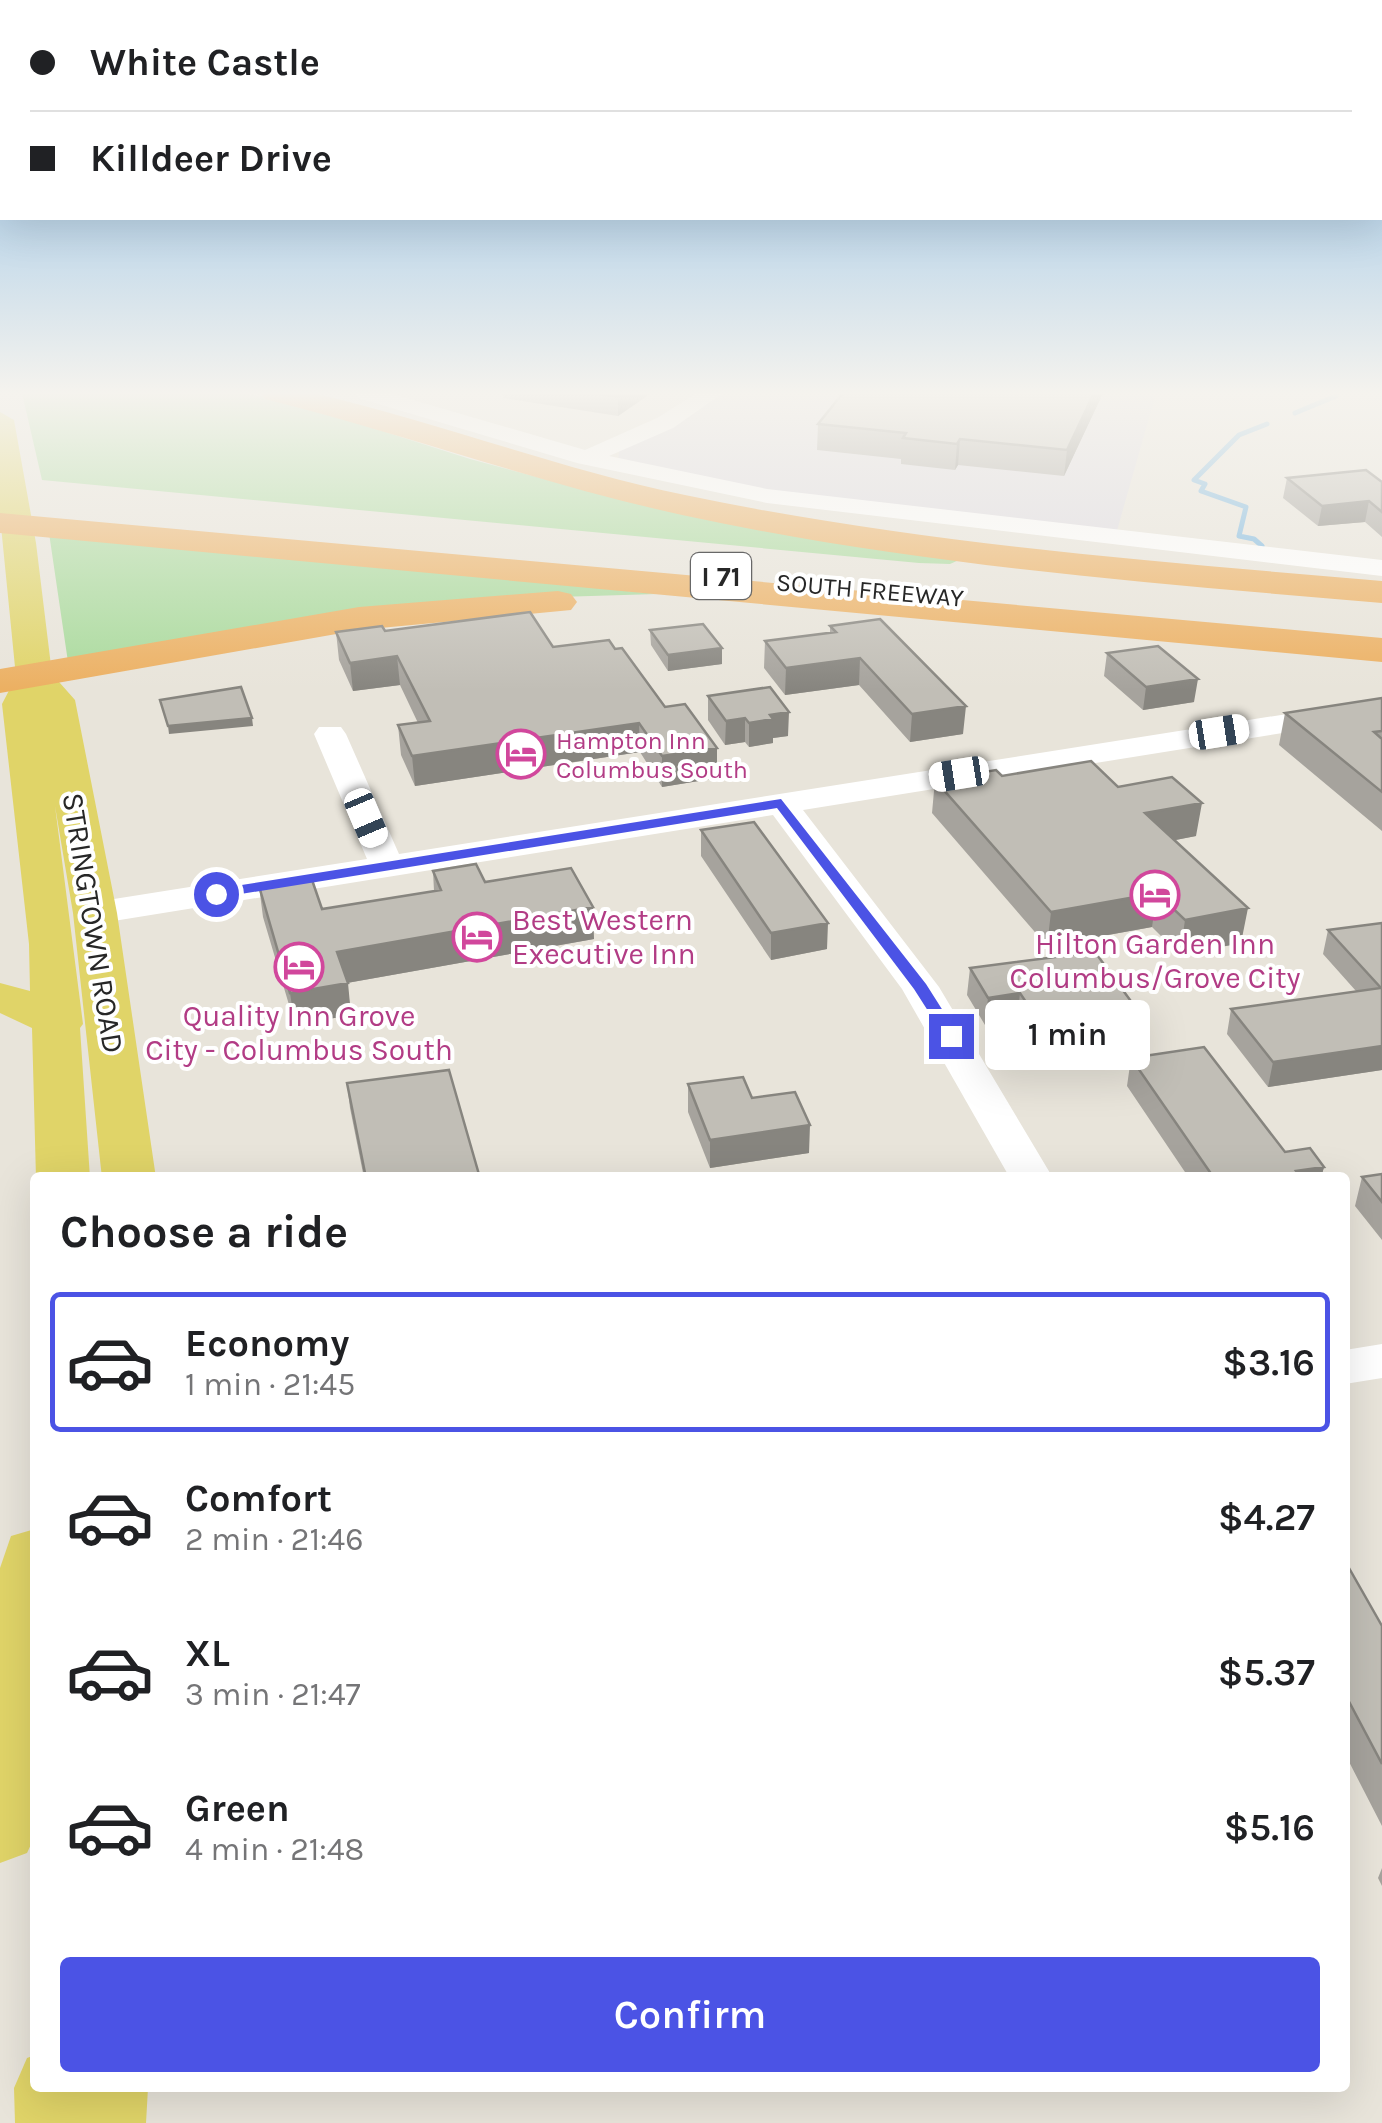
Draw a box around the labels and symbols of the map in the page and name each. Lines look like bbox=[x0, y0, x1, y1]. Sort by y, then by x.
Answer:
road number: I 71 bbox=[691, 553, 751, 599]
street label: SOUTH FREEWAY bbox=[775, 567, 965, 613]
car bbox=[1187, 712, 1251, 752]
place label: Hampton Inn Columbus South bbox=[556, 726, 748, 784]
hotel icon: Hampton Inn Columbus South bbox=[495, 728, 547, 780]
car bbox=[927, 754, 991, 794]
car bbox=[340, 785, 392, 851]
street label: STRINGTOWN ROAD bbox=[55, 790, 131, 1056]
hotel icon: Hilton Garden Inn Columbus/Grove City bbox=[1129, 869, 1181, 921]
route start bbox=[194, 872, 239, 917]
place label: Best Western Executive Inn bbox=[512, 902, 696, 972]
hotel icon: Best Western Executive Inn bbox=[451, 911, 503, 963]
place label: Hilton Garden Inn Columbus/Grove City bbox=[1010, 926, 1300, 996]
hotel icon: Quality Inn Grove City - Columbus South bbox=[273, 941, 325, 993]
place label: Quality Inn Grove City - Columbus South bbox=[145, 998, 453, 1068]
callout: 1 min bbox=[986, 1001, 1151, 1071]
route end bbox=[929, 1014, 974, 1059]

